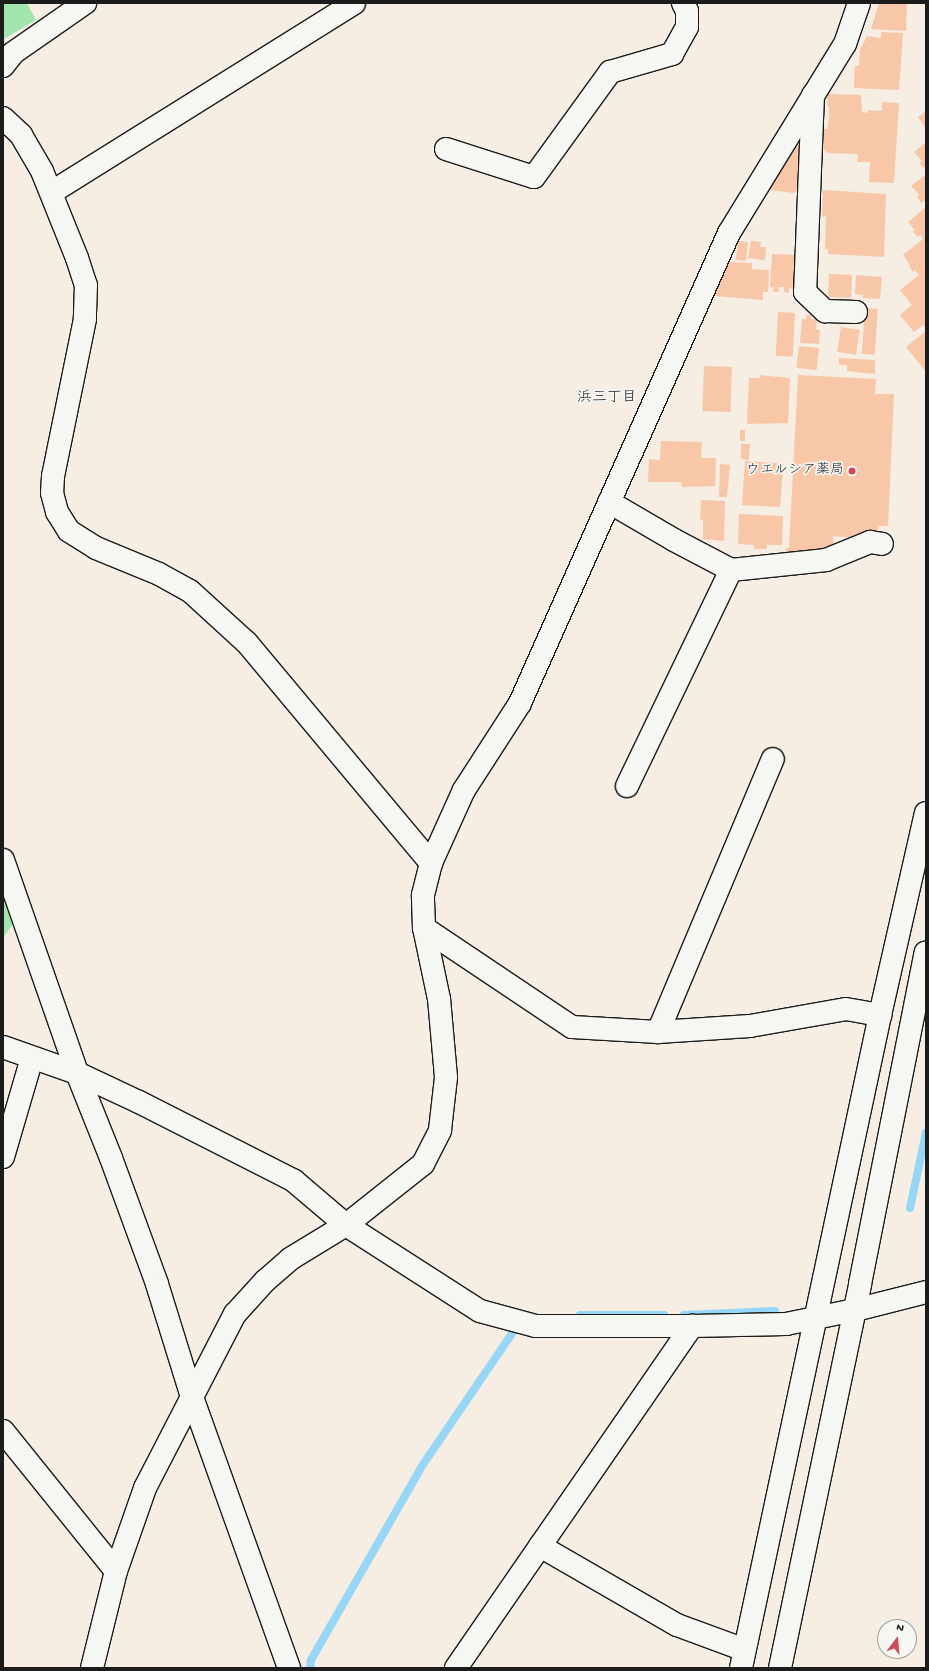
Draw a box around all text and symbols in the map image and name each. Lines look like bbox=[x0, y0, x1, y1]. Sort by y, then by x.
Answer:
district label: 浜三丁目 bbox=[577, 390, 637, 408]
place label: ウエルシア薬局 bbox=[746, 463, 844, 479]
marker: ウエルシア薬局 bbox=[847, 466, 857, 476]
north arrow bbox=[877, 1619, 917, 1659]
text: N bbox=[895, 1622, 905, 1635]

